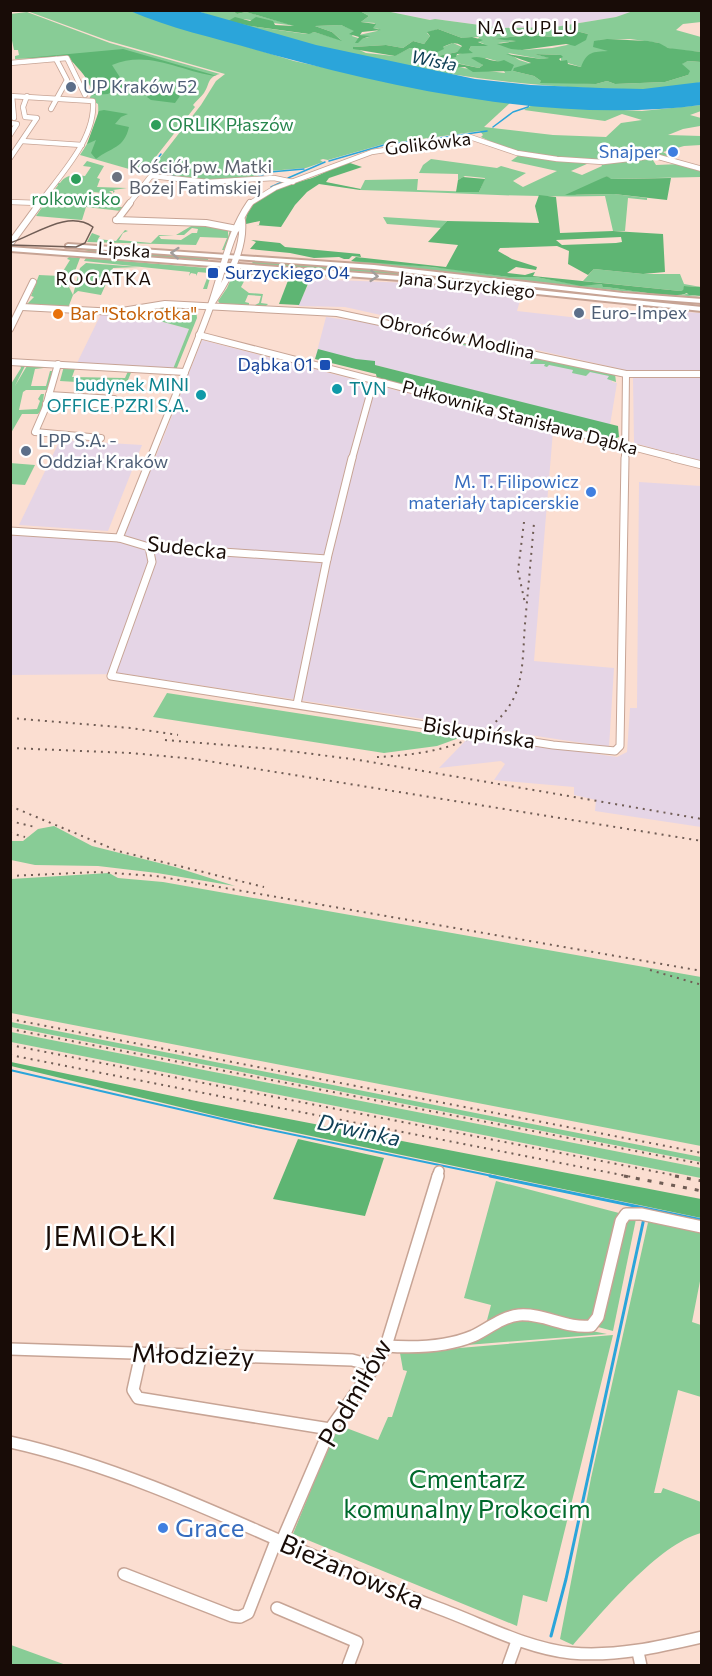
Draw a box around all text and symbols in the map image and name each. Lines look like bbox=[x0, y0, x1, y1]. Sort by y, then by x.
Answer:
district label: NA CUPLU bbox=[477, 16, 579, 38]
water label: Wisła bbox=[409, 45, 459, 75]
place label: UP Kraków 52 bbox=[83, 75, 197, 97]
marker: UP Kraków 52 bbox=[64, 80, 78, 94]
place label: ORLIK Płaszów bbox=[168, 113, 294, 135]
marker: ORLIK Płaszów bbox=[149, 118, 163, 132]
street label: Golikówka bbox=[384, 127, 472, 159]
place label: Snajper bbox=[599, 140, 661, 162]
marker: Snajper bbox=[666, 145, 680, 159]
place label: Kościół pw. Matki Bożej Fatimskiej bbox=[129, 155, 272, 198]
marker: Kościół pw. Matki Bożej Fatimskiej bbox=[110, 170, 124, 184]
marker: rolkowisko bbox=[69, 172, 83, 186]
place label: rolkowisko bbox=[31, 187, 121, 209]
street label: Lipska bbox=[97, 236, 151, 262]
one-way arrow bbox=[170, 246, 179, 259]
place label: Surzyckiego 04 bbox=[225, 261, 350, 283]
marker: Surzyckiego 04 bbox=[206, 266, 220, 280]
street label: Jana Surzyckiego bbox=[398, 266, 536, 302]
district label: ROGATKA bbox=[55, 267, 153, 289]
one-way arrow bbox=[370, 269, 379, 282]
place label: Euro-Impex bbox=[591, 301, 688, 323]
place label: Bar "Stokrotka" bbox=[70, 302, 197, 324]
marker: Euro-Impex bbox=[572, 306, 586, 320]
marker: Bar "Stokrotka" bbox=[51, 307, 65, 321]
street label: Obrońców Modlina bbox=[378, 309, 537, 363]
place label: Dąbka 01 bbox=[238, 353, 313, 375]
marker: Dąbka 01 bbox=[318, 358, 332, 372]
place label: budynek MINI OFFICE PZRI S.A. bbox=[47, 373, 189, 416]
street label: Pułkownika Stanisława Dąbka bbox=[400, 375, 640, 459]
place label: TVN bbox=[349, 377, 386, 399]
marker: TVN bbox=[330, 382, 344, 396]
marker: budynek MINI OFFICE PZRI S.A. bbox=[194, 388, 208, 402]
place label: LPP S.A. - Oddział Kraków bbox=[38, 429, 168, 472]
marker: LPP S.A. - Oddział Kraków bbox=[19, 444, 33, 458]
place label: M. T. Filipowicz materiały tapicerskie bbox=[408, 470, 579, 513]
marker: M. T. Filipowicz materiały tapicerskie bbox=[584, 485, 598, 499]
street label: Sudecka bbox=[146, 530, 228, 563]
street label: Biskupińska bbox=[421, 710, 537, 753]
water label: Drwinka bbox=[315, 1108, 403, 1151]
district label: JEMIOŁKI bbox=[44, 1219, 178, 1252]
street label: Podmiłów bbox=[310, 1333, 397, 1452]
street label: Młodzieży bbox=[131, 1336, 255, 1371]
park label: Cmentarz komunalny Prokocim bbox=[343, 1462, 591, 1523]
place label: Grace bbox=[175, 1511, 244, 1542]
marker: Grace bbox=[156, 1521, 170, 1535]
street label: Bieżanowska bbox=[276, 1526, 429, 1615]

